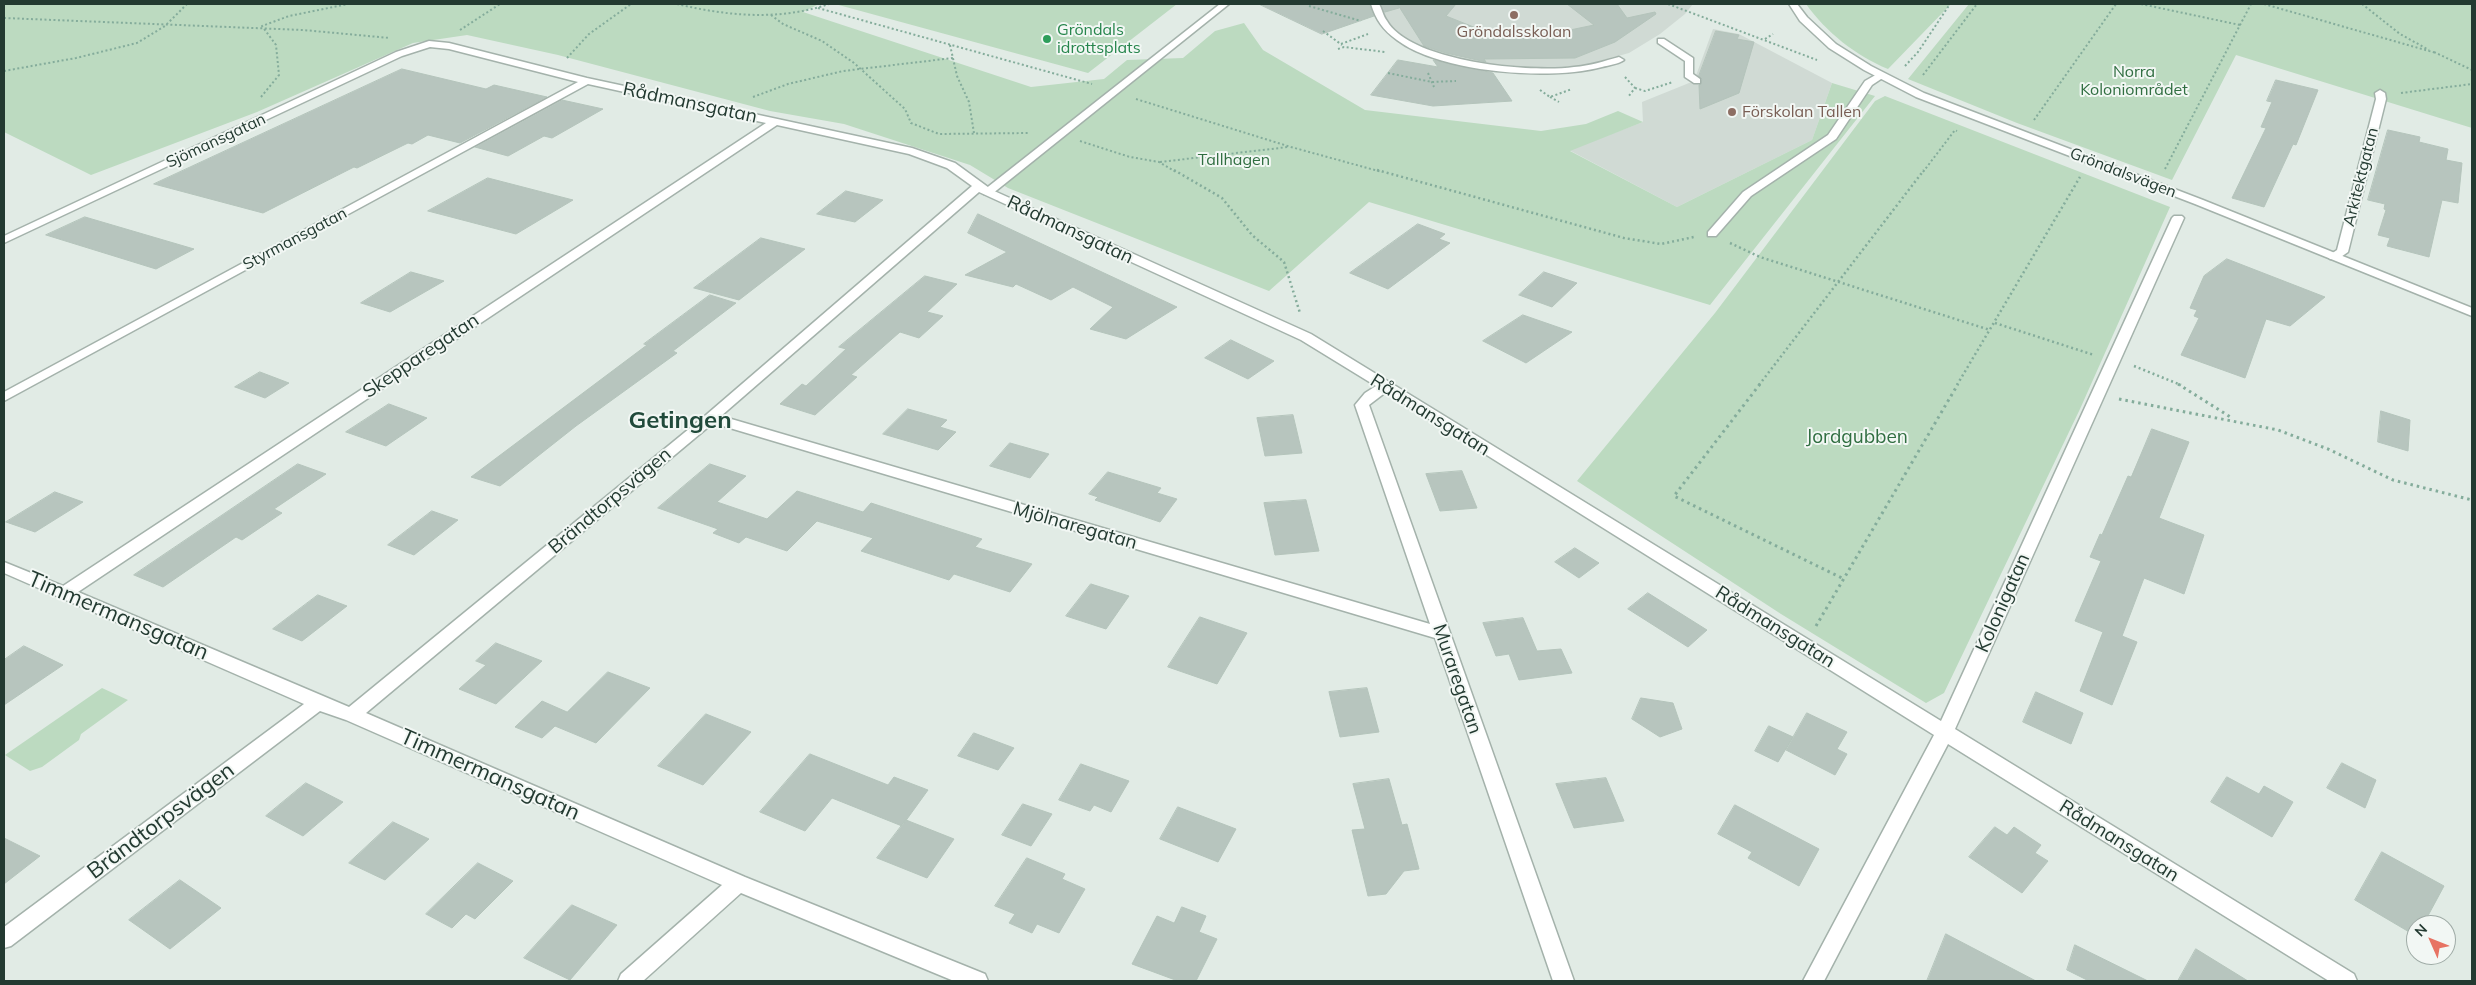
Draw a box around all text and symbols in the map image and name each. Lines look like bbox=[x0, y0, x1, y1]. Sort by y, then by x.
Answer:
marker: Gröndalsskolan bbox=[1508, 9, 1520, 21]
place label: Gröndals idrottsplats bbox=[1057, 20, 1141, 58]
place label: Gröndalsskolan bbox=[1457, 22, 1571, 42]
marker: Gröndals idrottsplats bbox=[1041, 33, 1053, 45]
park label: Norra Koloniområdet bbox=[2080, 62, 2188, 100]
street label: Rådmansgatan bbox=[621, 78, 759, 128]
place label: Förskolan Tallen bbox=[1742, 102, 1861, 122]
marker: Förskolan Tallen bbox=[1726, 106, 1738, 118]
street label: Sjömansgatan bbox=[163, 110, 269, 172]
street label: Arkitektgatan bbox=[2339, 126, 2383, 228]
street label: Gröndalsvägen bbox=[2067, 144, 2179, 202]
park label: Tallhagen bbox=[1198, 150, 1270, 170]
street label: Rådmansgatan bbox=[1003, 191, 1137, 269]
street label: Styrmansgatan bbox=[240, 204, 350, 274]
street label: Skepparegatan bbox=[359, 309, 483, 403]
street label: Rådmansgatan bbox=[1366, 369, 1494, 461]
district label: Getingen bbox=[628, 407, 732, 435]
park label: Jordgubben bbox=[1806, 426, 1908, 448]
street label: Brändtorpsvägen bbox=[544, 443, 676, 559]
street label: Mjölnaregatan bbox=[1010, 497, 1140, 555]
street label: Kolonigatan bbox=[1971, 550, 2035, 656]
street label: Timmermansgatan bbox=[24, 566, 212, 666]
street label: Rådmansgatan bbox=[1711, 581, 1839, 673]
street label: Muraregatan bbox=[1428, 621, 1486, 737]
street label: Timmermansgatan bbox=[396, 724, 584, 826]
street label: Brändtorpsvägen bbox=[82, 757, 240, 885]
street label: Rådmansgatan bbox=[2055, 795, 2183, 887]
north arrow bbox=[2406, 915, 2456, 965]
text: N bbox=[2411, 920, 2431, 940]

